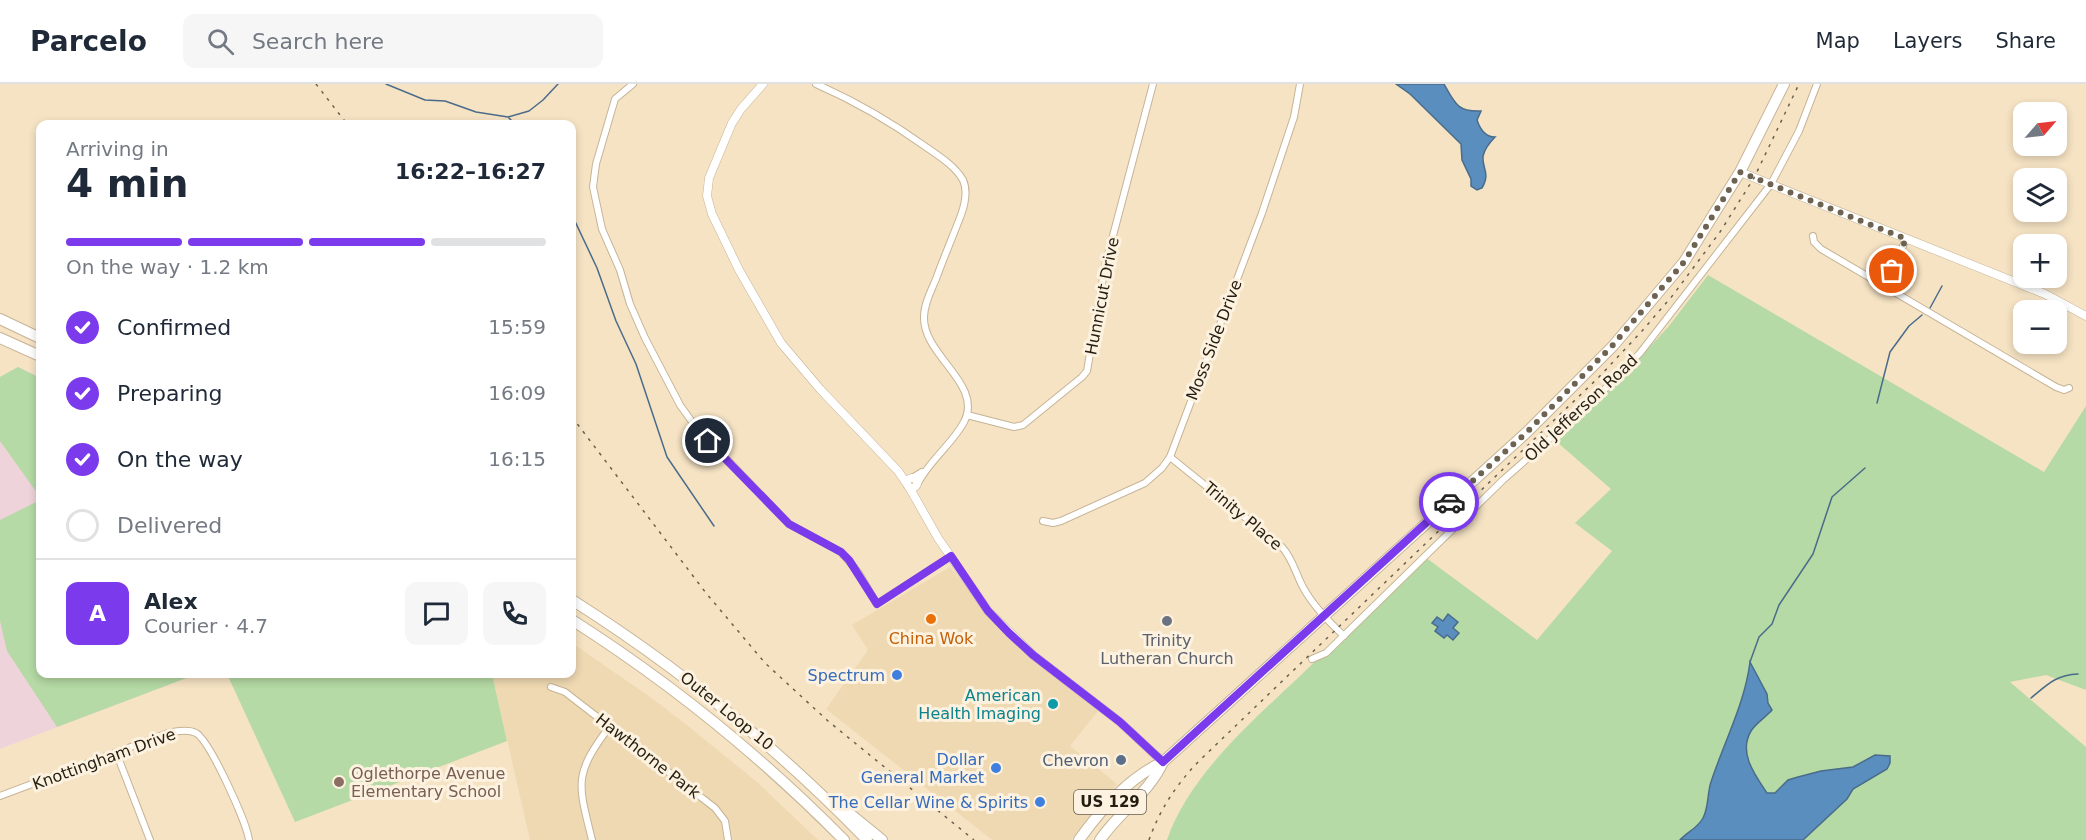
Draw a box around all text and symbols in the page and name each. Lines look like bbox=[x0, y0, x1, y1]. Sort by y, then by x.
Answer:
search box bbox=[183, 14, 603, 68]
text: Parcelo bbox=[30, 25, 147, 58]
icon: search bbox=[204, 25, 237, 58]
text: Search here bbox=[252, 29, 384, 54]
text: Map bbox=[1816, 29, 1860, 53]
text: Layers bbox=[1893, 29, 1962, 53]
text: Share bbox=[1995, 29, 2056, 53]
north arrow bbox=[2013, 102, 2067, 156]
map controls bbox=[2013, 102, 2067, 354]
text: Arriving in bbox=[66, 137, 169, 161]
text: 16:22–16:27 bbox=[395, 159, 546, 184]
text: 4 min bbox=[66, 161, 188, 206]
button: layers bbox=[2013, 168, 2067, 222]
button: + bbox=[2013, 234, 2067, 288]
street label: Hunnicut Drive bbox=[1081, 235, 1123, 357]
pin bbox=[1866, 245, 1917, 296]
icon: bag bbox=[1875, 254, 1908, 287]
text: On the way · 1.2 km bbox=[66, 255, 269, 279]
street label: Moss Side Drive bbox=[1182, 277, 1246, 403]
button: − bbox=[2013, 300, 2067, 354]
icon: check bbox=[66, 311, 99, 344]
text: Confirmed bbox=[117, 315, 231, 340]
text: 15:59 bbox=[488, 315, 546, 339]
street label: Old Jefferson Road bbox=[1520, 351, 1642, 465]
icon: check bbox=[66, 377, 99, 410]
text: Preparing bbox=[117, 381, 223, 406]
text: 16:09 bbox=[488, 381, 546, 405]
pin bbox=[682, 415, 733, 466]
icon: home bbox=[691, 424, 724, 457]
icon: check bbox=[66, 443, 99, 476]
text: On the way bbox=[117, 447, 243, 472]
text: 16:15 bbox=[488, 447, 546, 471]
courier bbox=[1419, 472, 1479, 532]
street label: Trinity Place bbox=[1199, 477, 1286, 554]
icon: car bbox=[1433, 486, 1466, 519]
text: Delivered bbox=[117, 513, 222, 538]
button: chat bbox=[405, 582, 468, 645]
button: phone bbox=[483, 582, 546, 645]
text: Alex bbox=[144, 589, 198, 614]
text: A bbox=[89, 601, 106, 626]
marker: China Wok bbox=[924, 612, 938, 626]
text: Courier · 4.7 bbox=[144, 614, 268, 638]
marker: Trinity Lutheran Church bbox=[1160, 614, 1174, 628]
place label: China Wok bbox=[889, 629, 974, 648]
place label: Trinity Lutheran Church bbox=[1100, 631, 1234, 668]
place label: Spectrum bbox=[807, 666, 885, 685]
street label: Outer Loop 10 bbox=[677, 668, 777, 754]
marker: Spectrum bbox=[890, 668, 904, 682]
place label: American Health Imaging bbox=[918, 686, 1041, 723]
marker: American Health Imaging bbox=[1046, 697, 1060, 711]
street label: Hawthorne Park bbox=[592, 709, 704, 803]
street label: Knottingham Drive bbox=[30, 724, 178, 794]
place label: Dollar General Market bbox=[861, 750, 984, 787]
place label: Chevron bbox=[1042, 751, 1109, 770]
marker: Chevron bbox=[1114, 753, 1128, 767]
marker: Dollar General Market bbox=[989, 761, 1003, 775]
place label: Oglethorpe Avenue Elementary School bbox=[351, 764, 505, 801]
marker: Oglethorpe Avenue Elementary School bbox=[332, 775, 346, 789]
road number: US 129 bbox=[1074, 790, 1146, 814]
place label: The Cellar Wine & Spirits bbox=[828, 793, 1028, 812]
marker: The Cellar Wine & Spirits bbox=[1033, 795, 1047, 809]

